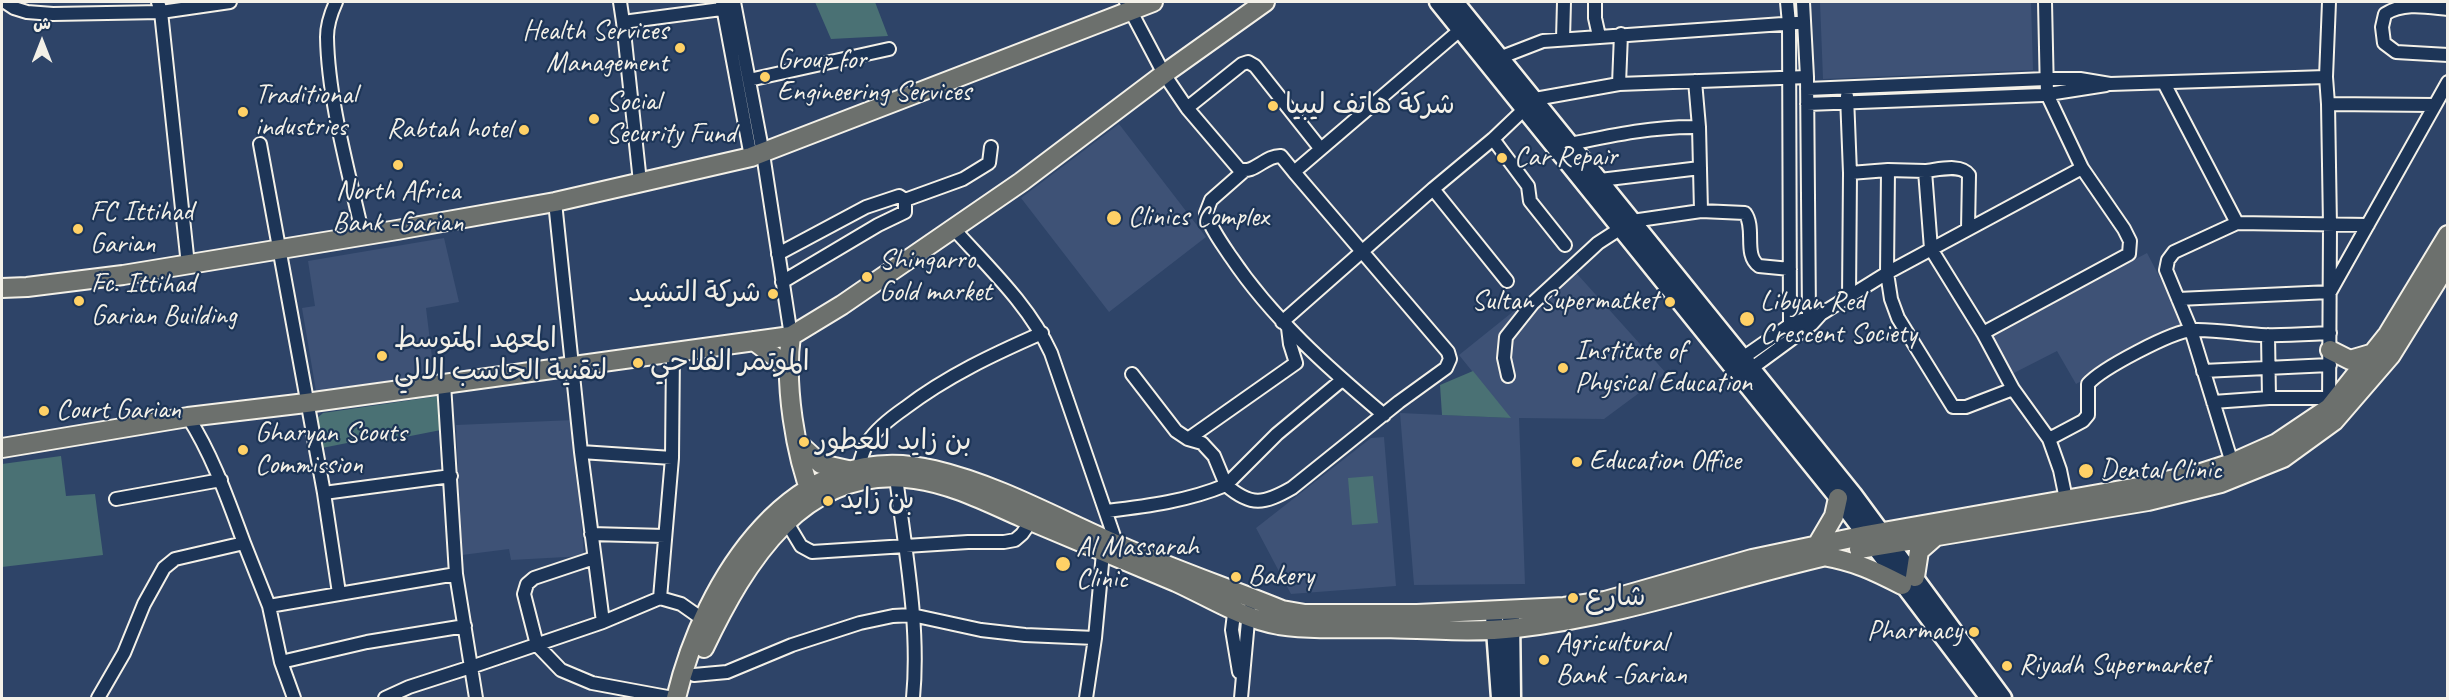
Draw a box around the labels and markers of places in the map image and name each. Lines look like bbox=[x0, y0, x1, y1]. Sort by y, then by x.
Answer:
place label: Health Services Management bbox=[523, 15, 668, 81]
marker: Health Services Management bbox=[673, 41, 687, 55]
place label: Group for Engineering Services bbox=[777, 44, 971, 110]
marker: Group for Engineering Services bbox=[758, 70, 772, 84]
place label: Traditional industries bbox=[255, 79, 357, 145]
place label: Social Security Fund bbox=[606, 86, 736, 152]
place label: شركة هاتف ليبيا bbox=[1285, 89, 1455, 123]
marker: شركة هاتف ليبيا bbox=[1266, 99, 1280, 113]
marker: Traditional industries bbox=[236, 105, 250, 119]
marker: Social Security Fund bbox=[587, 112, 601, 126]
place label: Rabtah hotel bbox=[387, 113, 512, 147]
marker: Rabtah hotel bbox=[517, 123, 531, 137]
place label: Car Repair bbox=[1514, 141, 1617, 175]
marker: Car Repair bbox=[1495, 151, 1509, 165]
marker: North Africa Bank -Garian bbox=[391, 158, 405, 172]
place label: North Africa Bank -Garian bbox=[333, 175, 463, 241]
place label: FC Ittihad Garian bbox=[90, 196, 193, 262]
place label: Clinics Complex bbox=[1128, 201, 1269, 235]
marker: Clinics Complex bbox=[1105, 209, 1123, 227]
marker: FC Ittihad Garian bbox=[71, 222, 85, 236]
place label: Shingarro Gold market bbox=[879, 244, 992, 310]
place label: Fc. Ittihad Garian Building bbox=[91, 268, 237, 334]
marker: Shingarro Gold market bbox=[860, 270, 874, 284]
place label: شركة التشيد bbox=[628, 277, 761, 311]
place label: Sultan Supermatket bbox=[1472, 285, 1658, 319]
place label: Libyan Red Crescent Society bbox=[1760, 286, 1916, 352]
marker: شركة التشيد bbox=[766, 287, 780, 301]
marker: Fc. Ittihad Garian Building bbox=[72, 294, 86, 308]
marker: Sultan Supermatket bbox=[1663, 295, 1677, 309]
marker: Libyan Red Crescent Society bbox=[1738, 310, 1756, 328]
place label: المعهد المتوسط لتقنية الحاسب الالي bbox=[394, 323, 607, 389]
place label: Institute of Physical Education bbox=[1575, 335, 1752, 401]
place label: الموتمر الفلاحي bbox=[650, 346, 810, 380]
marker: المعهد المتوسط لتقنية الحاسب الالي bbox=[375, 349, 389, 363]
marker: الموتمر الفلاحي bbox=[631, 356, 645, 370]
marker: Institute of Physical Education bbox=[1556, 361, 1570, 375]
place label: Court Garian bbox=[56, 394, 181, 428]
marker: Court Garian bbox=[37, 404, 51, 418]
place label: Gharyan Scouts Commission bbox=[255, 417, 406, 483]
place label: بن زايد للعطور bbox=[816, 425, 971, 459]
marker: بن زايد للعطور bbox=[797, 435, 811, 449]
marker: Gharyan Scouts Commission bbox=[236, 443, 250, 457]
place label: Education Office bbox=[1589, 445, 1741, 479]
place label: Dental Clinic bbox=[2100, 454, 2222, 488]
marker: Education Office bbox=[1570, 455, 1584, 469]
marker: Dental Clinic bbox=[2077, 462, 2095, 480]
place label: بن زايد bbox=[840, 484, 914, 518]
marker: بن زايد bbox=[821, 494, 835, 508]
place label: Al Massarah Clinic bbox=[1076, 531, 1199, 597]
marker: Al Massarah Clinic bbox=[1054, 555, 1072, 573]
place label: Bakery bbox=[1248, 560, 1314, 594]
marker: Bakery bbox=[1229, 570, 1243, 584]
place label: شارع bbox=[1585, 581, 1646, 615]
marker: شارع bbox=[1566, 591, 1580, 605]
place label: Pharmacy bbox=[1867, 615, 1962, 649]
marker: Pharmacy bbox=[1967, 625, 1981, 639]
place label: Agricultural Bank -Garian bbox=[1556, 627, 1687, 693]
place label: Riyadh Supermarket bbox=[2019, 649, 2210, 683]
marker: Agricultural Bank -Garian bbox=[1537, 653, 1551, 667]
marker: Riyadh Supermarket bbox=[2000, 659, 2014, 673]

